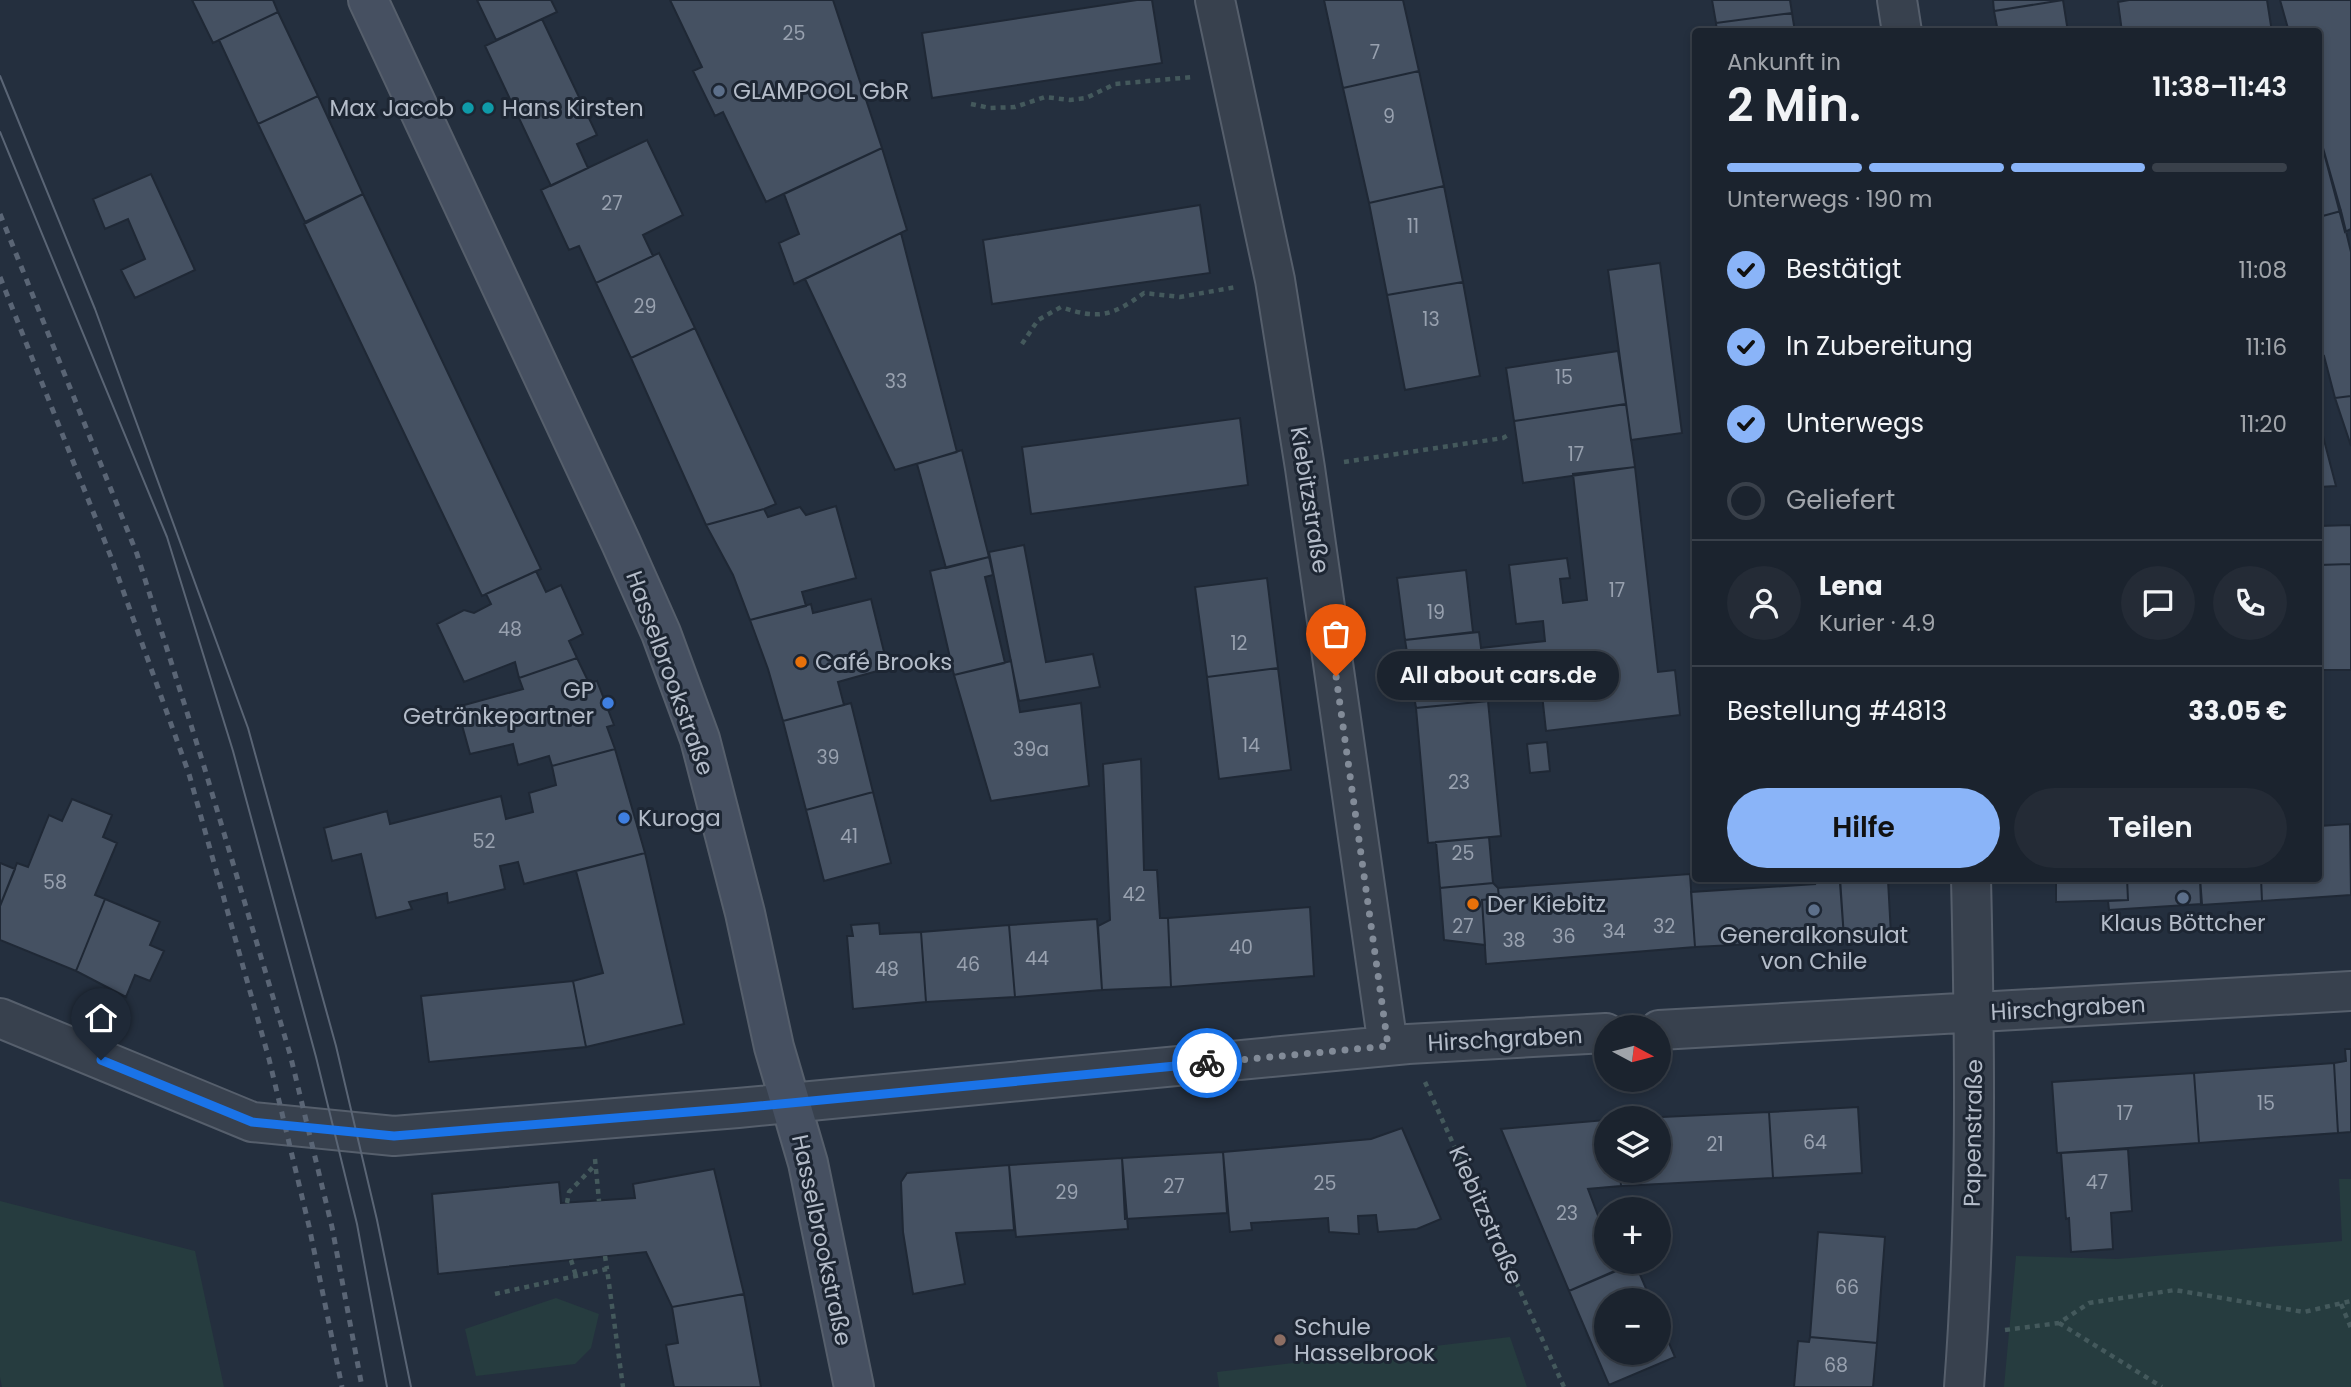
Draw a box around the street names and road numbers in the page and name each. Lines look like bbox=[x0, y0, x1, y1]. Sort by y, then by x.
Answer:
street label: Kiebitzstraße bbox=[1283, 424, 1337, 576]
street label: Hasselbrookstraße bbox=[618, 566, 722, 780]
street label: Hirschgraben bbox=[1990, 988, 2146, 1028]
street label: Hirschgraben bbox=[1427, 1019, 1583, 1059]
street label: Papenstraße bbox=[1956, 1059, 1990, 1207]
street label: Hasselbrookstraße bbox=[784, 1131, 860, 1349]
street label: Kiebitzstraße bbox=[1441, 1141, 1531, 1289]

